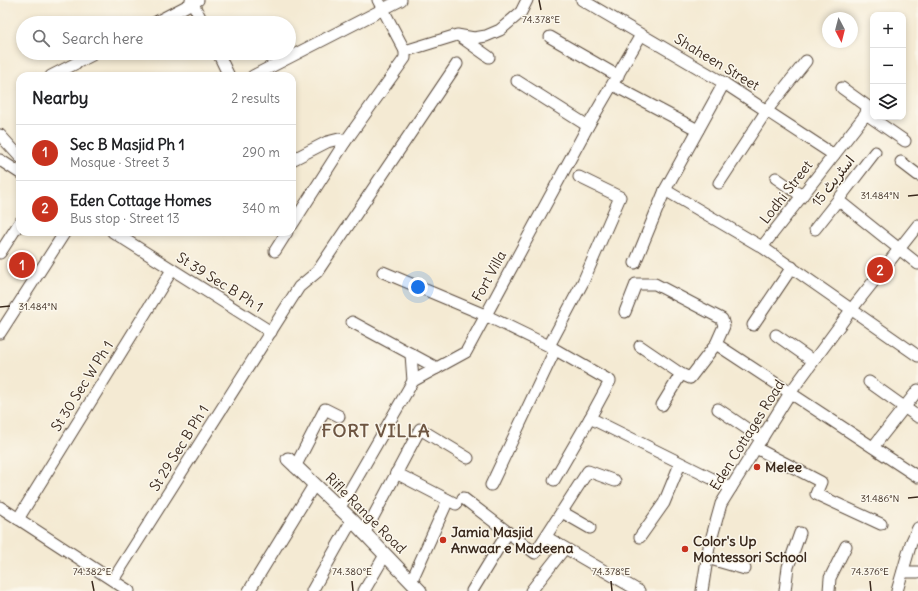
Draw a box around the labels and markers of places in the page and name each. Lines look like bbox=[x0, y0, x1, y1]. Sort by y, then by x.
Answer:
pin: 1 bbox=[9, 250, 35, 280]
pin: 2 bbox=[867, 255, 893, 285]
place label: Melee bbox=[765, 458, 802, 476]
marker: Melee bbox=[752, 462, 762, 472]
place label: Jamia Masjid Anwaar e Madeena bbox=[451, 523, 573, 557]
place label: Color's Up Montessori School bbox=[693, 532, 807, 566]
marker: Jamia Masjid Anwaar e Madeena bbox=[438, 535, 448, 545]
marker: Color's Up Montessori School bbox=[680, 544, 690, 554]

